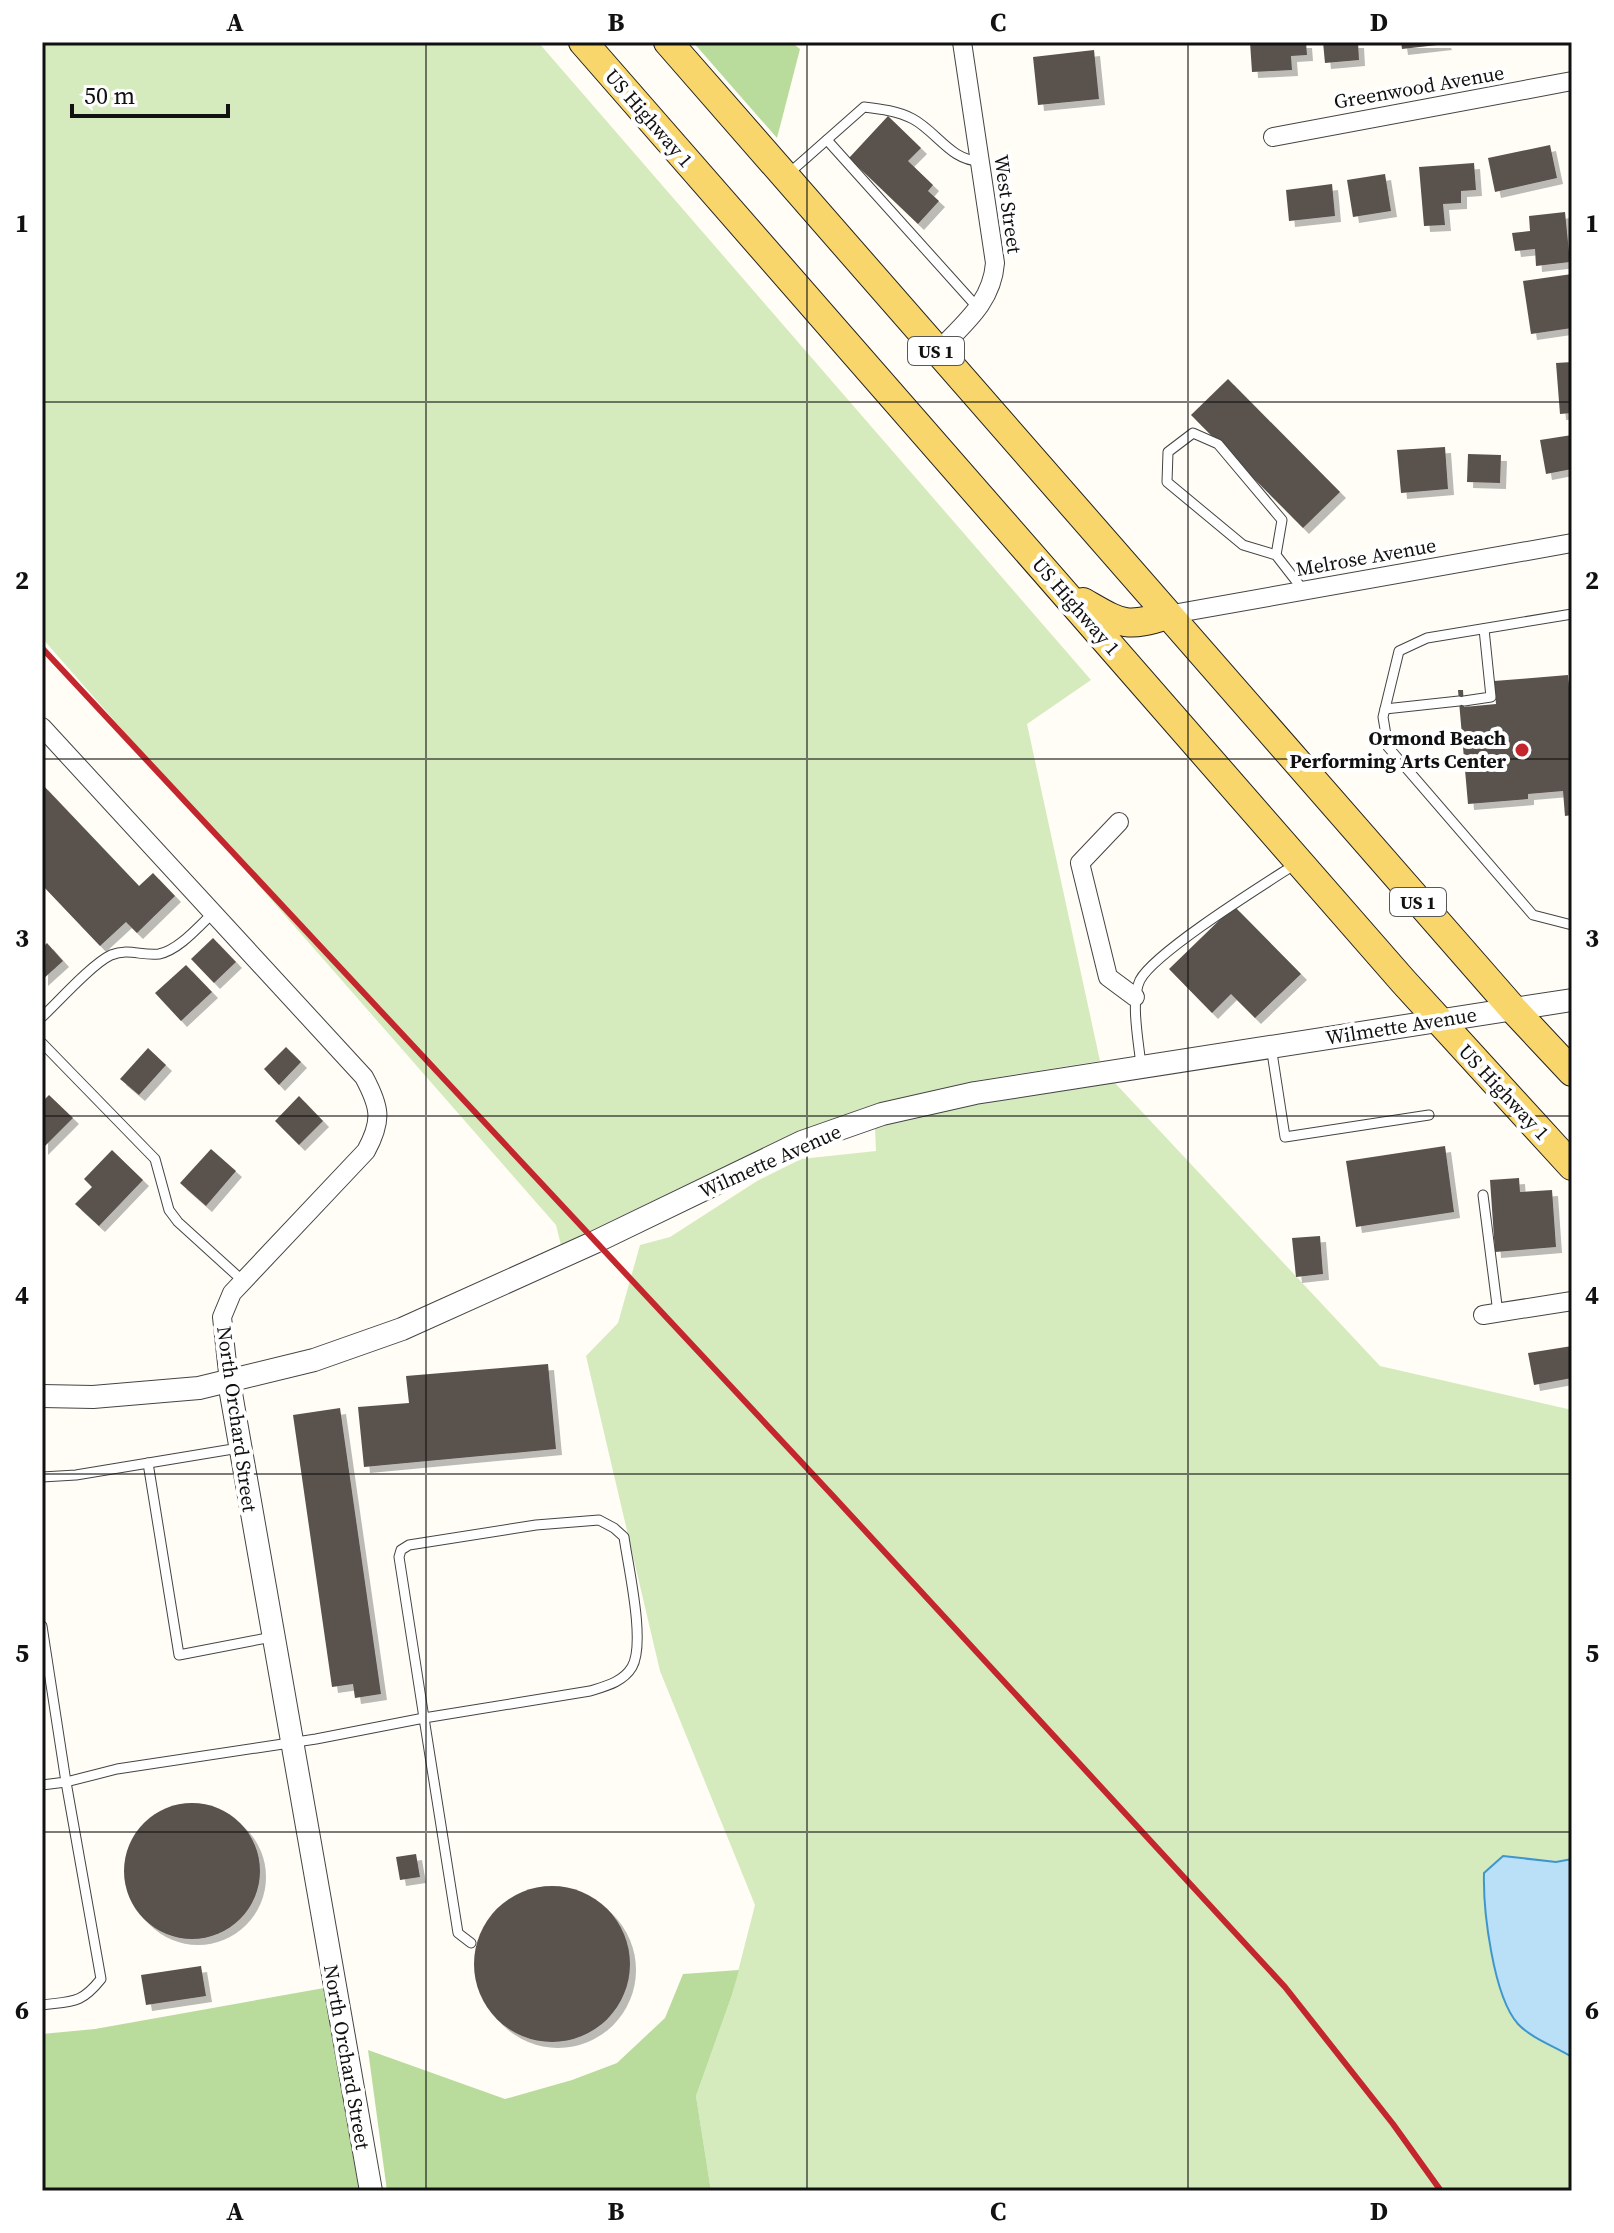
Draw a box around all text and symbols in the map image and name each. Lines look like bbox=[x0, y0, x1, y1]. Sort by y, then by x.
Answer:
text: A bbox=[226, 4, 244, 40]
text: B bbox=[608, 4, 625, 40]
text: C bbox=[990, 4, 1006, 40]
text: D bbox=[1370, 4, 1388, 40]
street label: Greenwood Avenue bbox=[1332, 58, 1506, 116]
street label: US Highway 1 bbox=[598, 63, 700, 173]
scale bar bbox=[72, 68, 228, 118]
text: 50 m bbox=[84, 79, 135, 112]
street label: West Street bbox=[987, 153, 1029, 256]
text: 1 bbox=[15, 205, 29, 241]
text: 1 bbox=[1585, 205, 1599, 241]
road number: US 1 bbox=[908, 337, 964, 365]
street label: Melrose Avenue bbox=[1294, 531, 1438, 583]
street label: US Highway 1 bbox=[1025, 551, 1127, 661]
text: 2 bbox=[15, 562, 29, 598]
text: 2 bbox=[1585, 562, 1599, 598]
place label: Ormond Beach Performing Arts Center bbox=[1289, 724, 1507, 775]
marker: Ormond Beach Performing Arts Center bbox=[1513, 741, 1531, 759]
road number: US 1 bbox=[1390, 888, 1446, 916]
text: 3 bbox=[15, 920, 29, 956]
text: 3 bbox=[1585, 920, 1599, 956]
street label: Wilmette Avenue bbox=[1323, 1000, 1479, 1052]
street label: US Highway 1 bbox=[1452, 1038, 1556, 1146]
street label: Wilmette Avenue bbox=[695, 1117, 845, 1205]
text: 4 bbox=[15, 1277, 29, 1313]
text: 4 bbox=[1585, 1277, 1599, 1313]
street label: North Orchard Street bbox=[210, 1324, 264, 1514]
text: 5 bbox=[15, 1635, 29, 1671]
text: 5 bbox=[1585, 1635, 1599, 1671]
street label: North Orchard Street bbox=[317, 1962, 377, 2152]
text: 6 bbox=[15, 1992, 29, 2028]
text: 6 bbox=[1585, 1992, 1599, 2028]
text: A bbox=[226, 2193, 244, 2229]
text: B bbox=[608, 2193, 625, 2229]
text: C bbox=[990, 2193, 1006, 2229]
text: D bbox=[1370, 2193, 1388, 2229]

